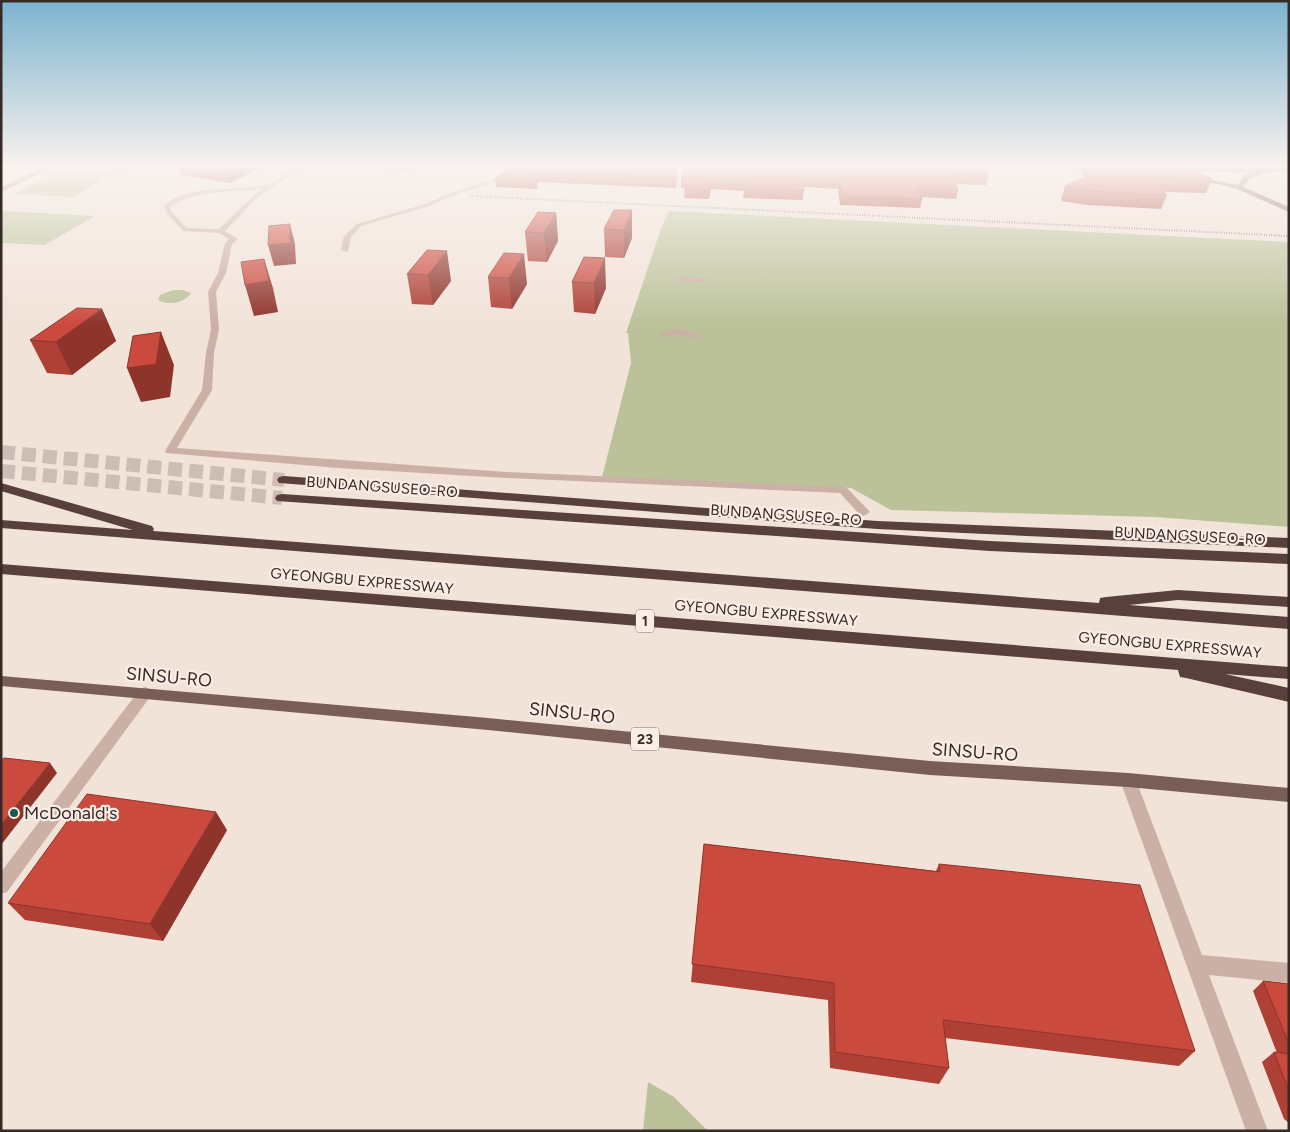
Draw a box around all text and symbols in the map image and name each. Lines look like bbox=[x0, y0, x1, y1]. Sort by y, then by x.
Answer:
street label: BUNDANGSUSEO-RO bbox=[306, 473, 458, 501]
street label: BUNDANGSUSEO-RO bbox=[710, 501, 862, 529]
street label: BUNDANGSUSEO-RO bbox=[1114, 523, 1266, 549]
street label: GYEONGBU EXPRESSWAY bbox=[270, 564, 454, 598]
street label: GYEONGBU EXPRESSWAY bbox=[674, 596, 858, 630]
road number: 1 bbox=[636, 610, 654, 632]
street label: GYEONGBU EXPRESSWAY bbox=[1078, 628, 1262, 662]
street label: SINSU-RO bbox=[125, 662, 213, 692]
street label: SINSU-RO bbox=[528, 698, 616, 728]
road number: 23 bbox=[631, 728, 659, 751]
street label: SINSU-RO bbox=[931, 738, 1019, 766]
place label: McDonald's bbox=[24, 802, 118, 824]
marker: McDonald's bbox=[8, 807, 20, 819]

